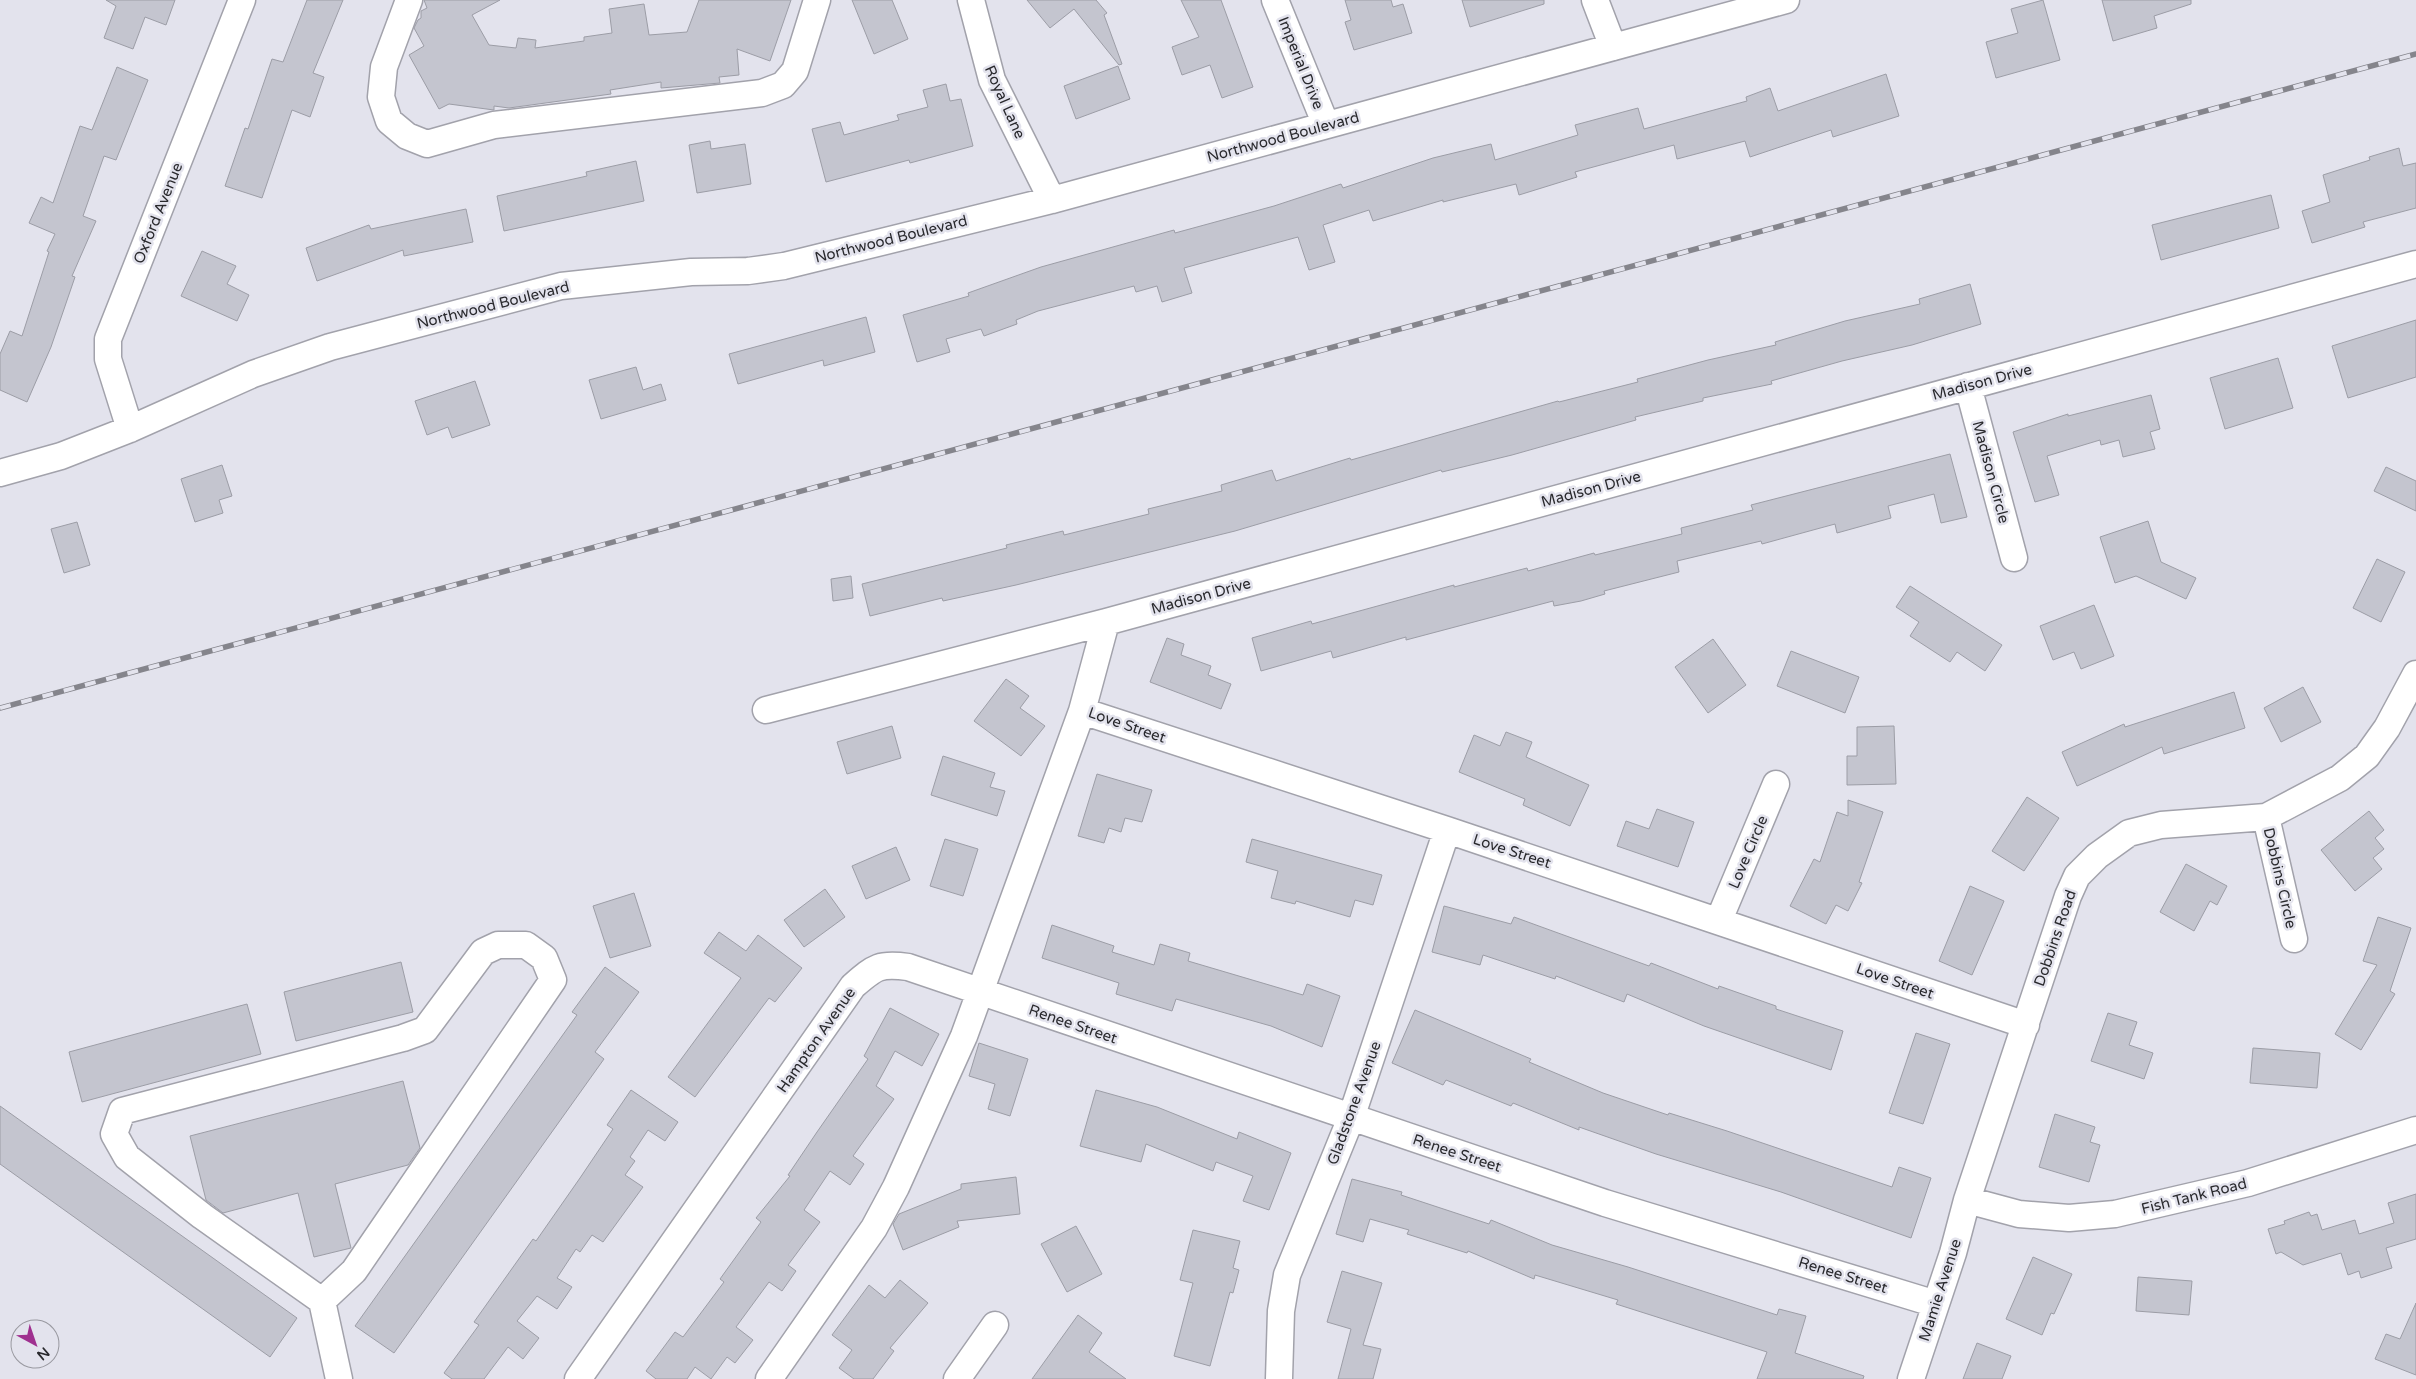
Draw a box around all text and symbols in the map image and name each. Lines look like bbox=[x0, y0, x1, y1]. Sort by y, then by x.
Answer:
street label: Imperial Drive bbox=[1274, 14, 1328, 112]
street label: Royal Lane bbox=[981, 63, 1029, 141]
street label: Northwood Boulevard bbox=[1205, 108, 1361, 166]
street label: Oxford Avenue bbox=[130, 160, 186, 266]
street label: Northwood Boulevard bbox=[813, 211, 969, 267]
street label: Northwood Boulevard bbox=[415, 277, 571, 333]
street label: Madison Drive bbox=[1930, 360, 2034, 404]
street label: Madison Circle bbox=[1969, 419, 2013, 525]
street label: Madison Drive bbox=[1539, 467, 1643, 511]
street label: Madison Drive bbox=[1149, 574, 1253, 618]
street label: Love Street bbox=[1086, 703, 1168, 747]
street label: Love Circle bbox=[1725, 813, 1771, 891]
street label: Dobbins Circle bbox=[2260, 826, 2300, 930]
street label: Love Street bbox=[1471, 830, 1553, 872]
street label: Dobbins Road bbox=[2030, 887, 2080, 989]
street label: Love Street bbox=[1854, 959, 1936, 1003]
street label: Hampton Avenue bbox=[773, 984, 859, 1096]
street label: Renee Street bbox=[1027, 1001, 1120, 1048]
street label: Gladstone Avenue bbox=[1323, 1039, 1385, 1167]
street label: Renee Street bbox=[1410, 1130, 1504, 1176]
street label: Fish Tank Road bbox=[2139, 1174, 2249, 1218]
street label: Mamie Avenue bbox=[1915, 1237, 1965, 1343]
street label: Renee Street bbox=[1796, 1253, 1890, 1297]
north arrow bbox=[10, 1319, 60, 1369]
text: N bbox=[33, 1343, 53, 1364]

